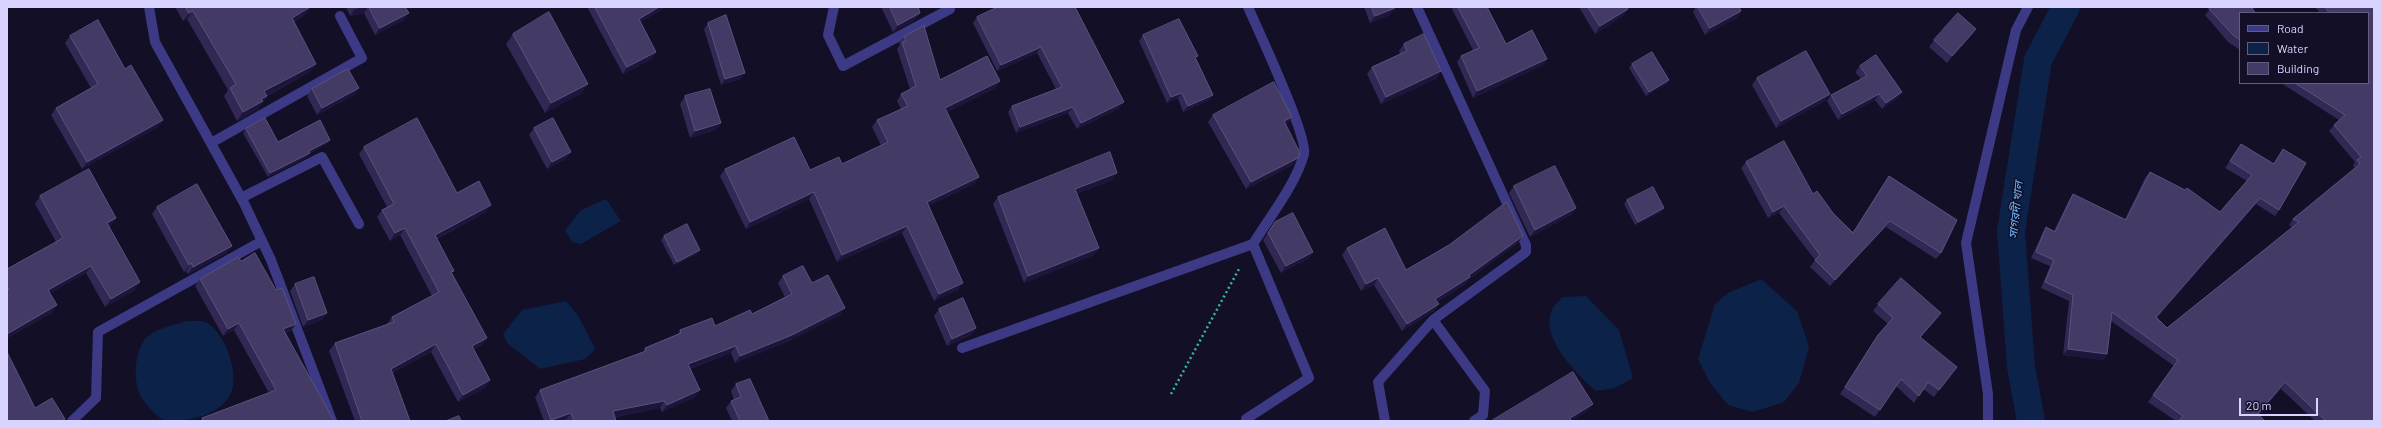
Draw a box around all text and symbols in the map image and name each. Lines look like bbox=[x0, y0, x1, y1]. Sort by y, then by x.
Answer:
legend bbox=[2239, 12, 2369, 84]
text: Road bbox=[2277, 21, 2304, 35]
text: Water bbox=[2277, 41, 2308, 55]
text: Building bbox=[2277, 61, 2319, 75]
water label: সাগরদী খাল bbox=[2006, 181, 2026, 239]
scale bar bbox=[2241, 390, 2320, 416]
text: 20 m bbox=[2246, 398, 2272, 412]

